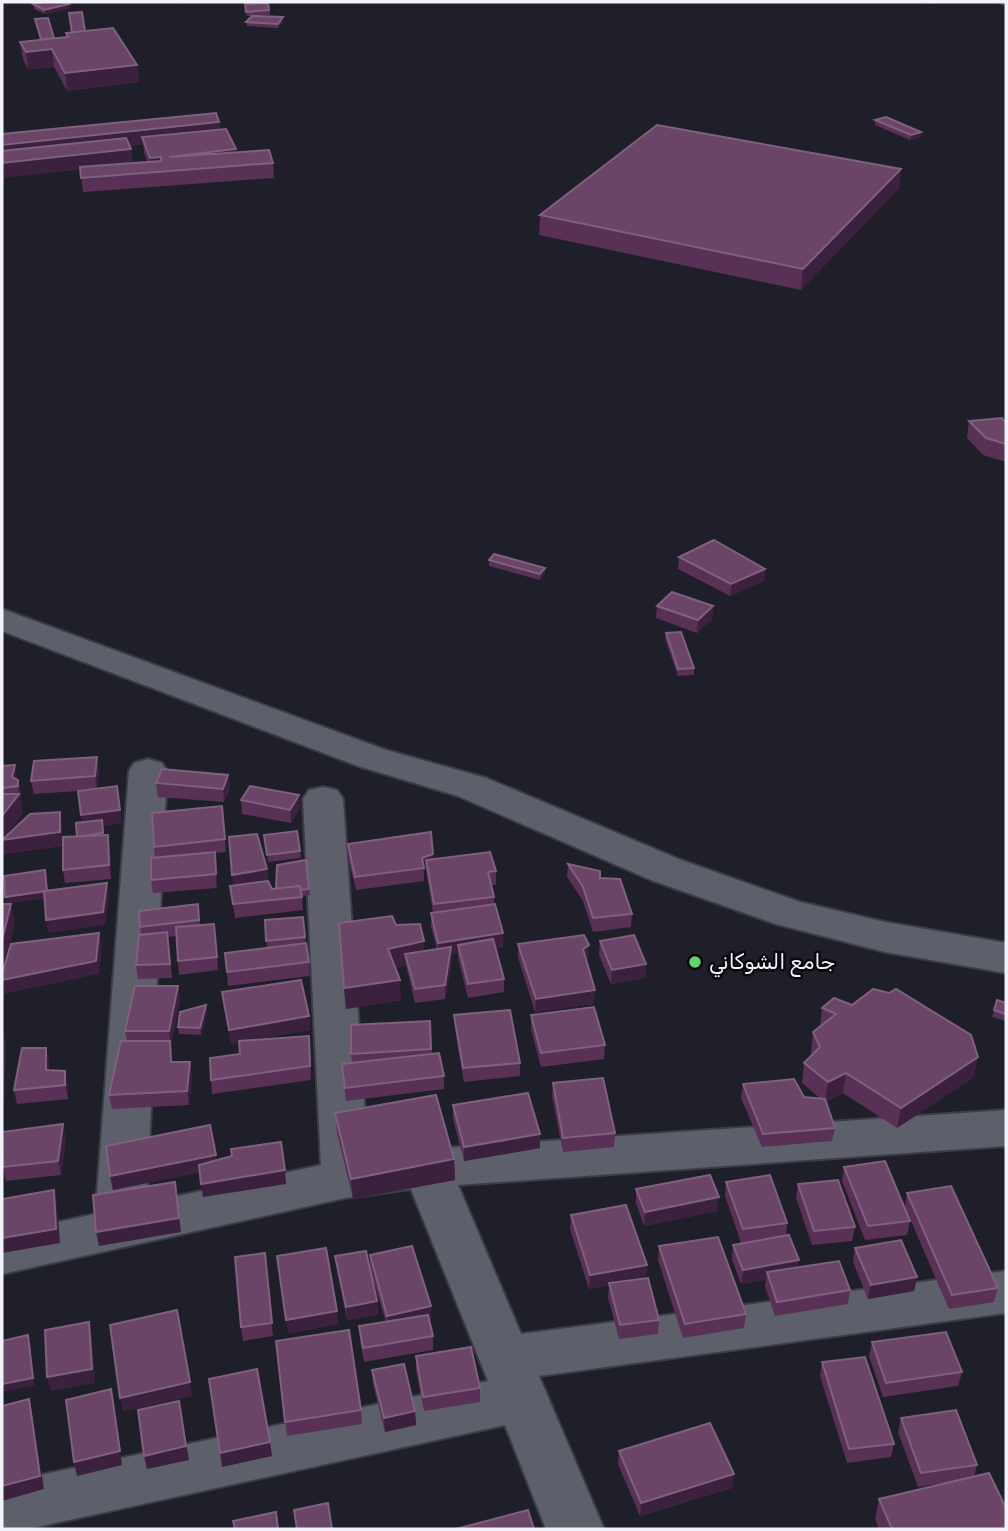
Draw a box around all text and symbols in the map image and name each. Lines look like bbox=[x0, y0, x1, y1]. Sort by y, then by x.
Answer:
place label: جامع الشوكاني bbox=[709, 949, 835, 978]
marker: جامع الشوكاني bbox=[687, 954, 703, 970]

